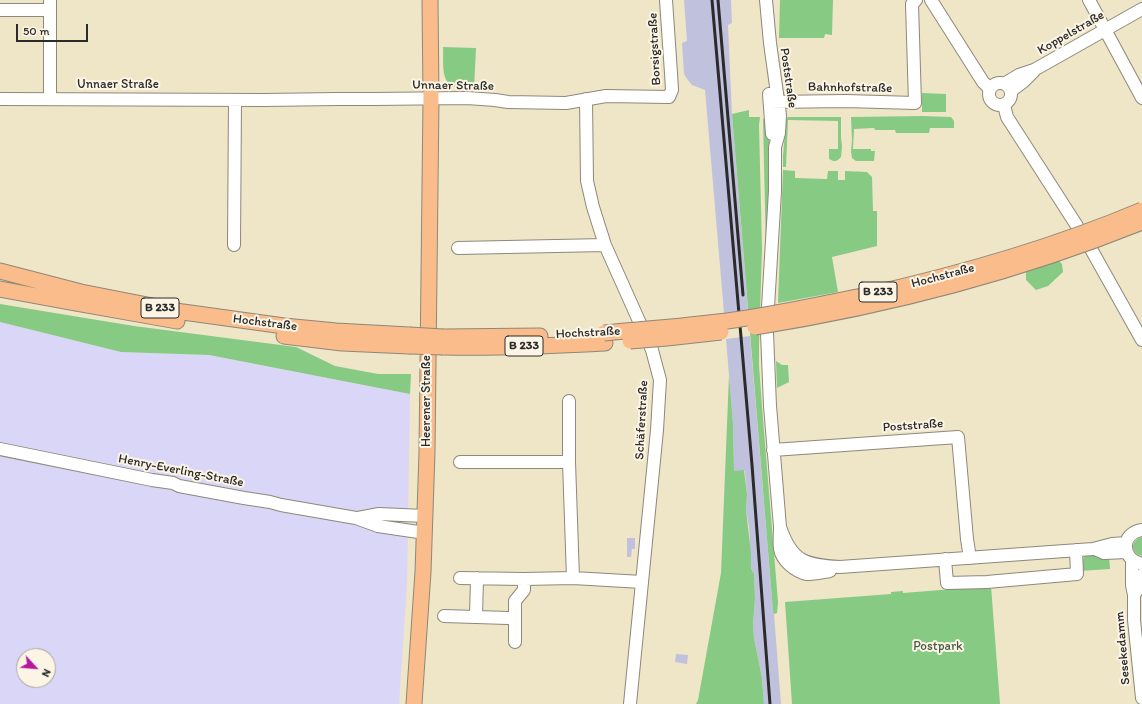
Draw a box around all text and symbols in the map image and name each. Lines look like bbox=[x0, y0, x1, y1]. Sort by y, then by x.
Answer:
street label: Koppelstraße bbox=[1035, 8, 1107, 58]
street label: Borsigstraße bbox=[645, 12, 665, 86]
scale bar bbox=[18, 16, 90, 42]
text: 50 m bbox=[23, 24, 49, 38]
street label: Poststraße bbox=[776, 47, 800, 109]
street label: Unnaer Straße bbox=[77, 77, 159, 93]
street label: Unnaer Straße bbox=[412, 77, 494, 95]
street label: Bahnhofstraße bbox=[808, 79, 892, 97]
street label: Hochstraße bbox=[910, 260, 976, 292]
road number: B 233 bbox=[859, 282, 897, 302]
road number: B 233 bbox=[141, 298, 179, 318]
street label: Hochstraße bbox=[232, 311, 298, 335]
street label: Hochstraße bbox=[555, 324, 621, 342]
road number: B 233 bbox=[505, 336, 543, 356]
street label: Heerener Straße bbox=[419, 355, 435, 447]
street label: Schäferstraße bbox=[632, 380, 652, 460]
street label: Poststraße bbox=[882, 416, 944, 436]
street label: Henry-Everling-Straße bbox=[117, 451, 245, 491]
street label: Sesekedamm bbox=[1112, 611, 1134, 685]
park label: Postpark bbox=[913, 639, 963, 655]
north arrow bbox=[16, 648, 56, 688]
text: N bbox=[39, 667, 54, 679]

